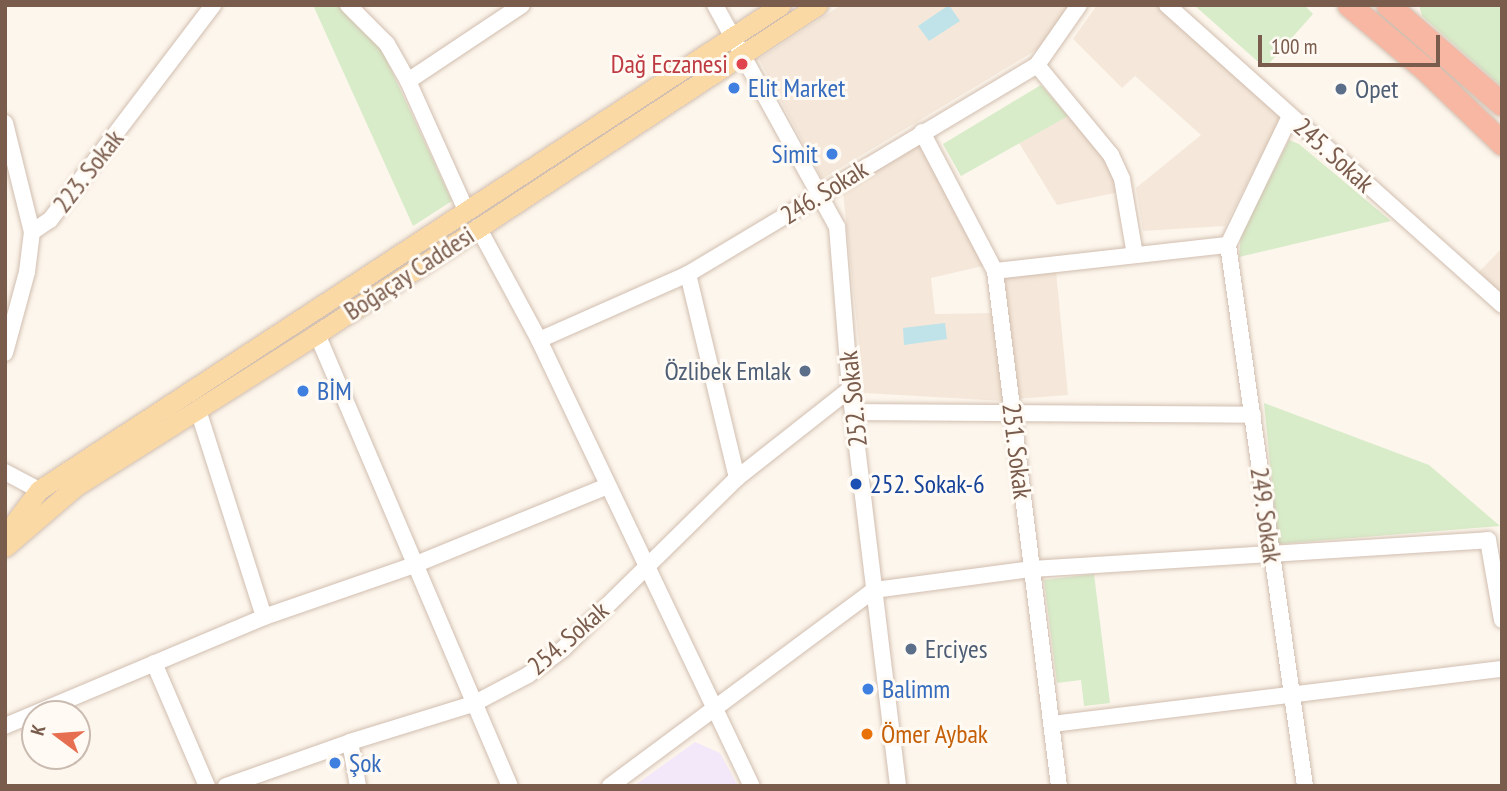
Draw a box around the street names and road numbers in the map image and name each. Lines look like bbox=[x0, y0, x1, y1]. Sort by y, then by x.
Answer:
street label: 245. Sokak bbox=[1287, 111, 1381, 199]
street label: 223. Sokak bbox=[45, 123, 131, 219]
street label: 246. Sokak bbox=[774, 153, 874, 231]
street label: Boğaçay Caddesi bbox=[338, 219, 480, 327]
street label: 252. Sokak bbox=[832, 349, 874, 449]
street label: 251. Sokak bbox=[996, 400, 1038, 502]
street label: 249. Sokak bbox=[1244, 464, 1288, 566]
street label: 254. Sokak bbox=[521, 594, 615, 682]

